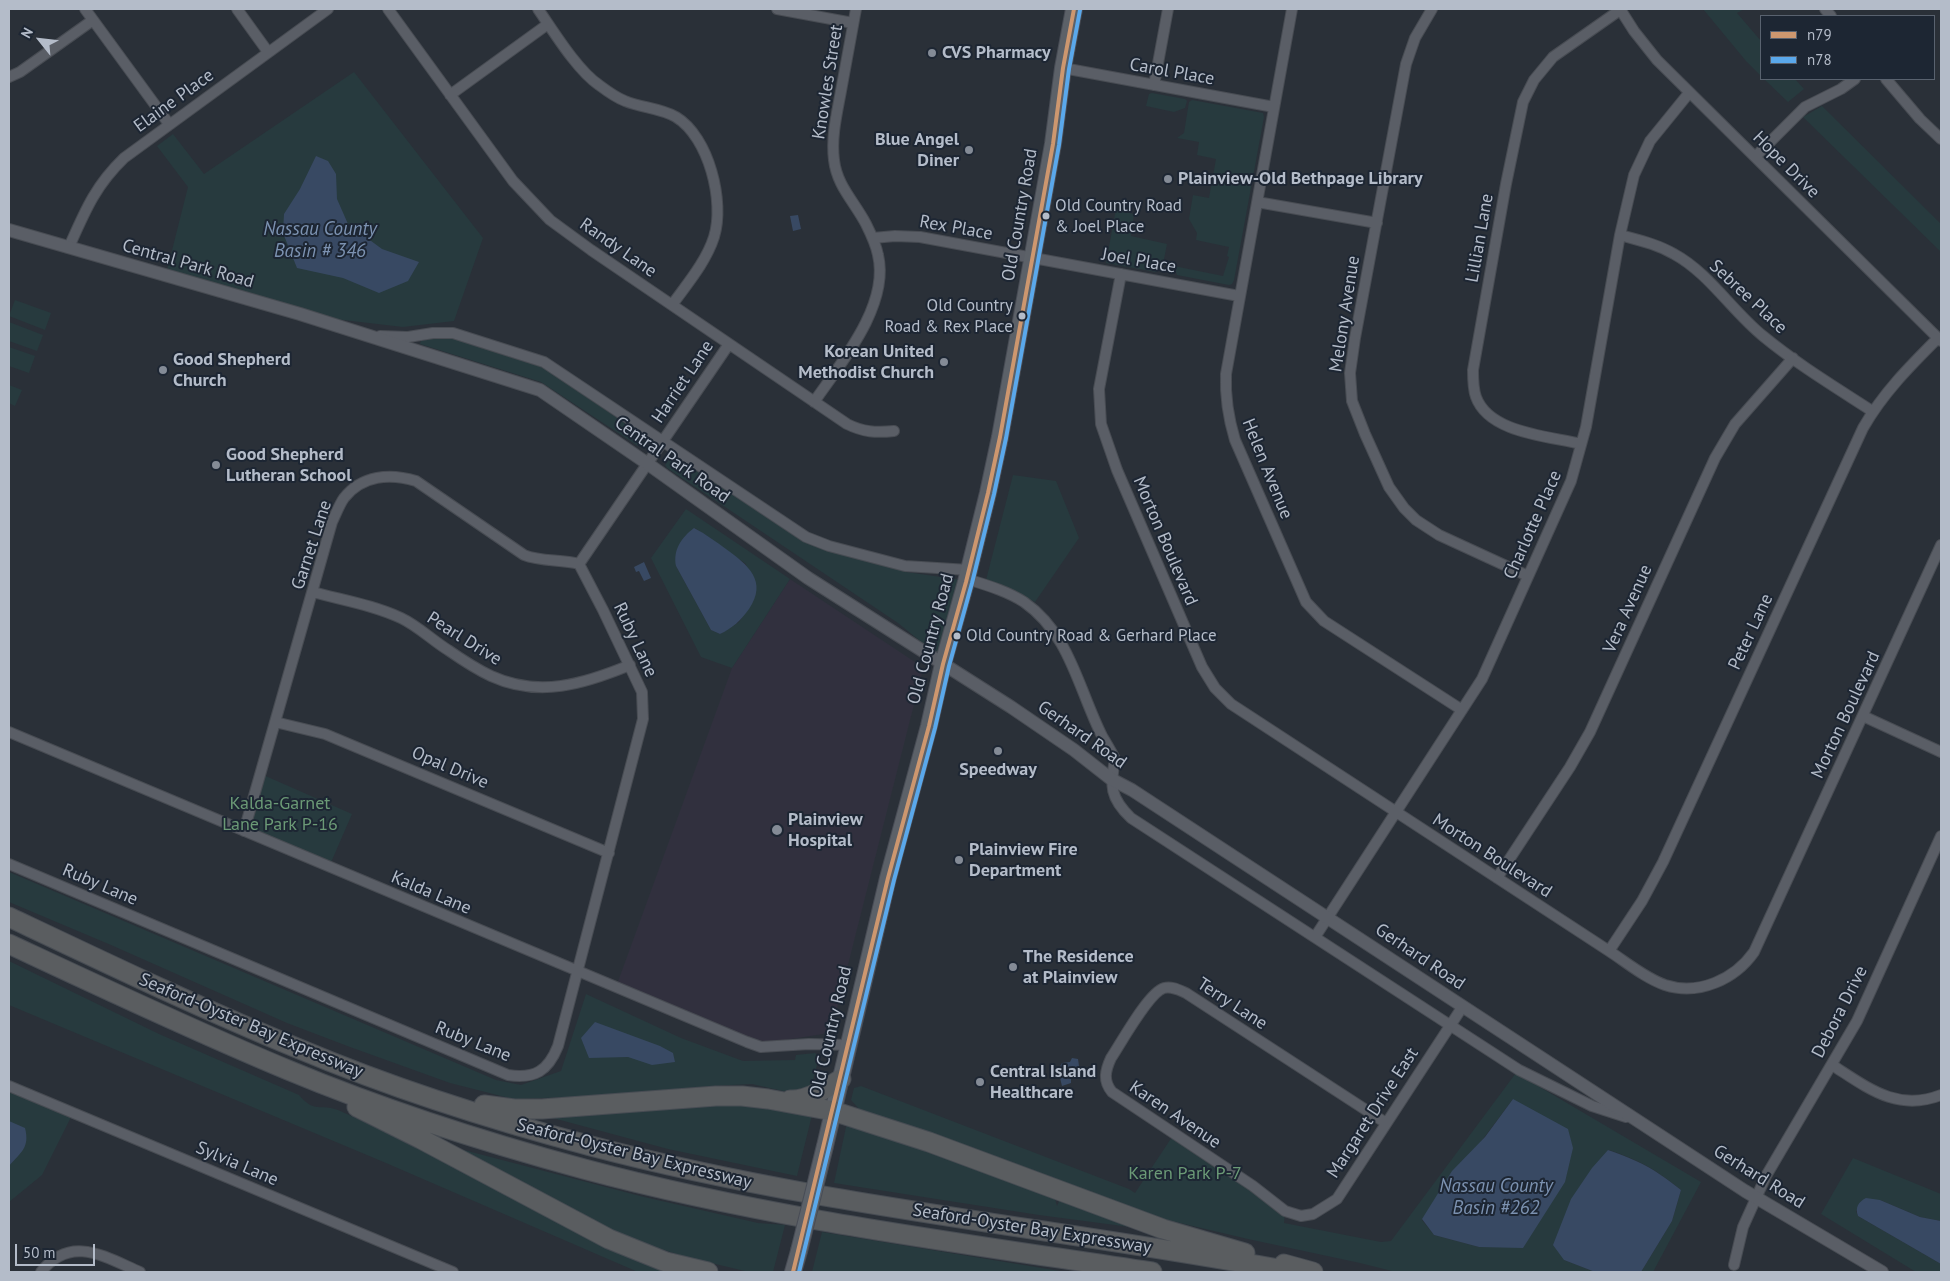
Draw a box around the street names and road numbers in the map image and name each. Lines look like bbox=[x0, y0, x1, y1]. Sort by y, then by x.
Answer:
street label: Knowles Street bbox=[808, 23, 848, 141]
street label: Carol Place bbox=[1128, 54, 1216, 90]
street label: Elaine Place bbox=[130, 65, 218, 137]
street label: Hope Drive bbox=[1748, 127, 1824, 203]
street label: Old Country Road bbox=[998, 147, 1042, 283]
street label: Lillian Lane bbox=[1462, 192, 1498, 284]
street label: Rex Place bbox=[918, 211, 994, 245]
street label: Randy Lane bbox=[575, 214, 661, 282]
street label: Central Park Road bbox=[120, 235, 256, 293]
street label: Joel Place bbox=[1100, 244, 1178, 278]
street label: Melony Avenue bbox=[1325, 254, 1365, 374]
street label: Sebree Place bbox=[1705, 256, 1791, 338]
street label: Harriet Lane bbox=[647, 337, 719, 427]
street label: Central Park Road bbox=[610, 412, 734, 508]
street label: Helen Avenue bbox=[1237, 416, 1297, 522]
street label: Charlotte Place bbox=[1499, 467, 1567, 583]
street label: Morton Boulevard bbox=[1128, 473, 1202, 609]
street label: Garnet Lane bbox=[287, 498, 337, 592]
street label: Vera Avenue bbox=[1599, 561, 1657, 657]
street label: Old Country Road bbox=[903, 571, 959, 707]
street label: Peter Lane bbox=[1724, 591, 1778, 673]
street label: Ruby Lane bbox=[608, 599, 662, 681]
street label: Pearl Drive bbox=[423, 608, 505, 670]
street label: Morton Boulevard bbox=[1807, 648, 1885, 782]
street label: Gerhard Road bbox=[1033, 696, 1131, 774]
street label: Opal Drive bbox=[408, 742, 492, 794]
street label: Morton Boulevard bbox=[1428, 809, 1556, 903]
street label: Ruby Lane bbox=[59, 859, 141, 911]
street label: Kalda Lane bbox=[388, 866, 474, 920]
street label: Gerhard Road bbox=[1371, 919, 1469, 995]
street label: Debora Drive bbox=[1808, 962, 1872, 1062]
street label: Old Country Road bbox=[805, 964, 857, 1100]
street label: Seaford-Oyster Bay Expressway bbox=[136, 969, 366, 1083]
street label: Terry Lane bbox=[1193, 973, 1271, 1035]
street label: Ruby Lane bbox=[432, 1017, 514, 1067]
street label: Margaret Drive East bbox=[1323, 1044, 1423, 1182]
street label: Karen Avenue bbox=[1125, 1077, 1225, 1153]
street label: Seaford-Oyster Bay Expressway bbox=[514, 1114, 754, 1194]
street label: Sylvia Lane bbox=[193, 1137, 281, 1191]
street label: Gerhard Road bbox=[1709, 1140, 1809, 1214]
street label: Seaford-Oyster Bay Expressway bbox=[911, 1199, 1153, 1259]

